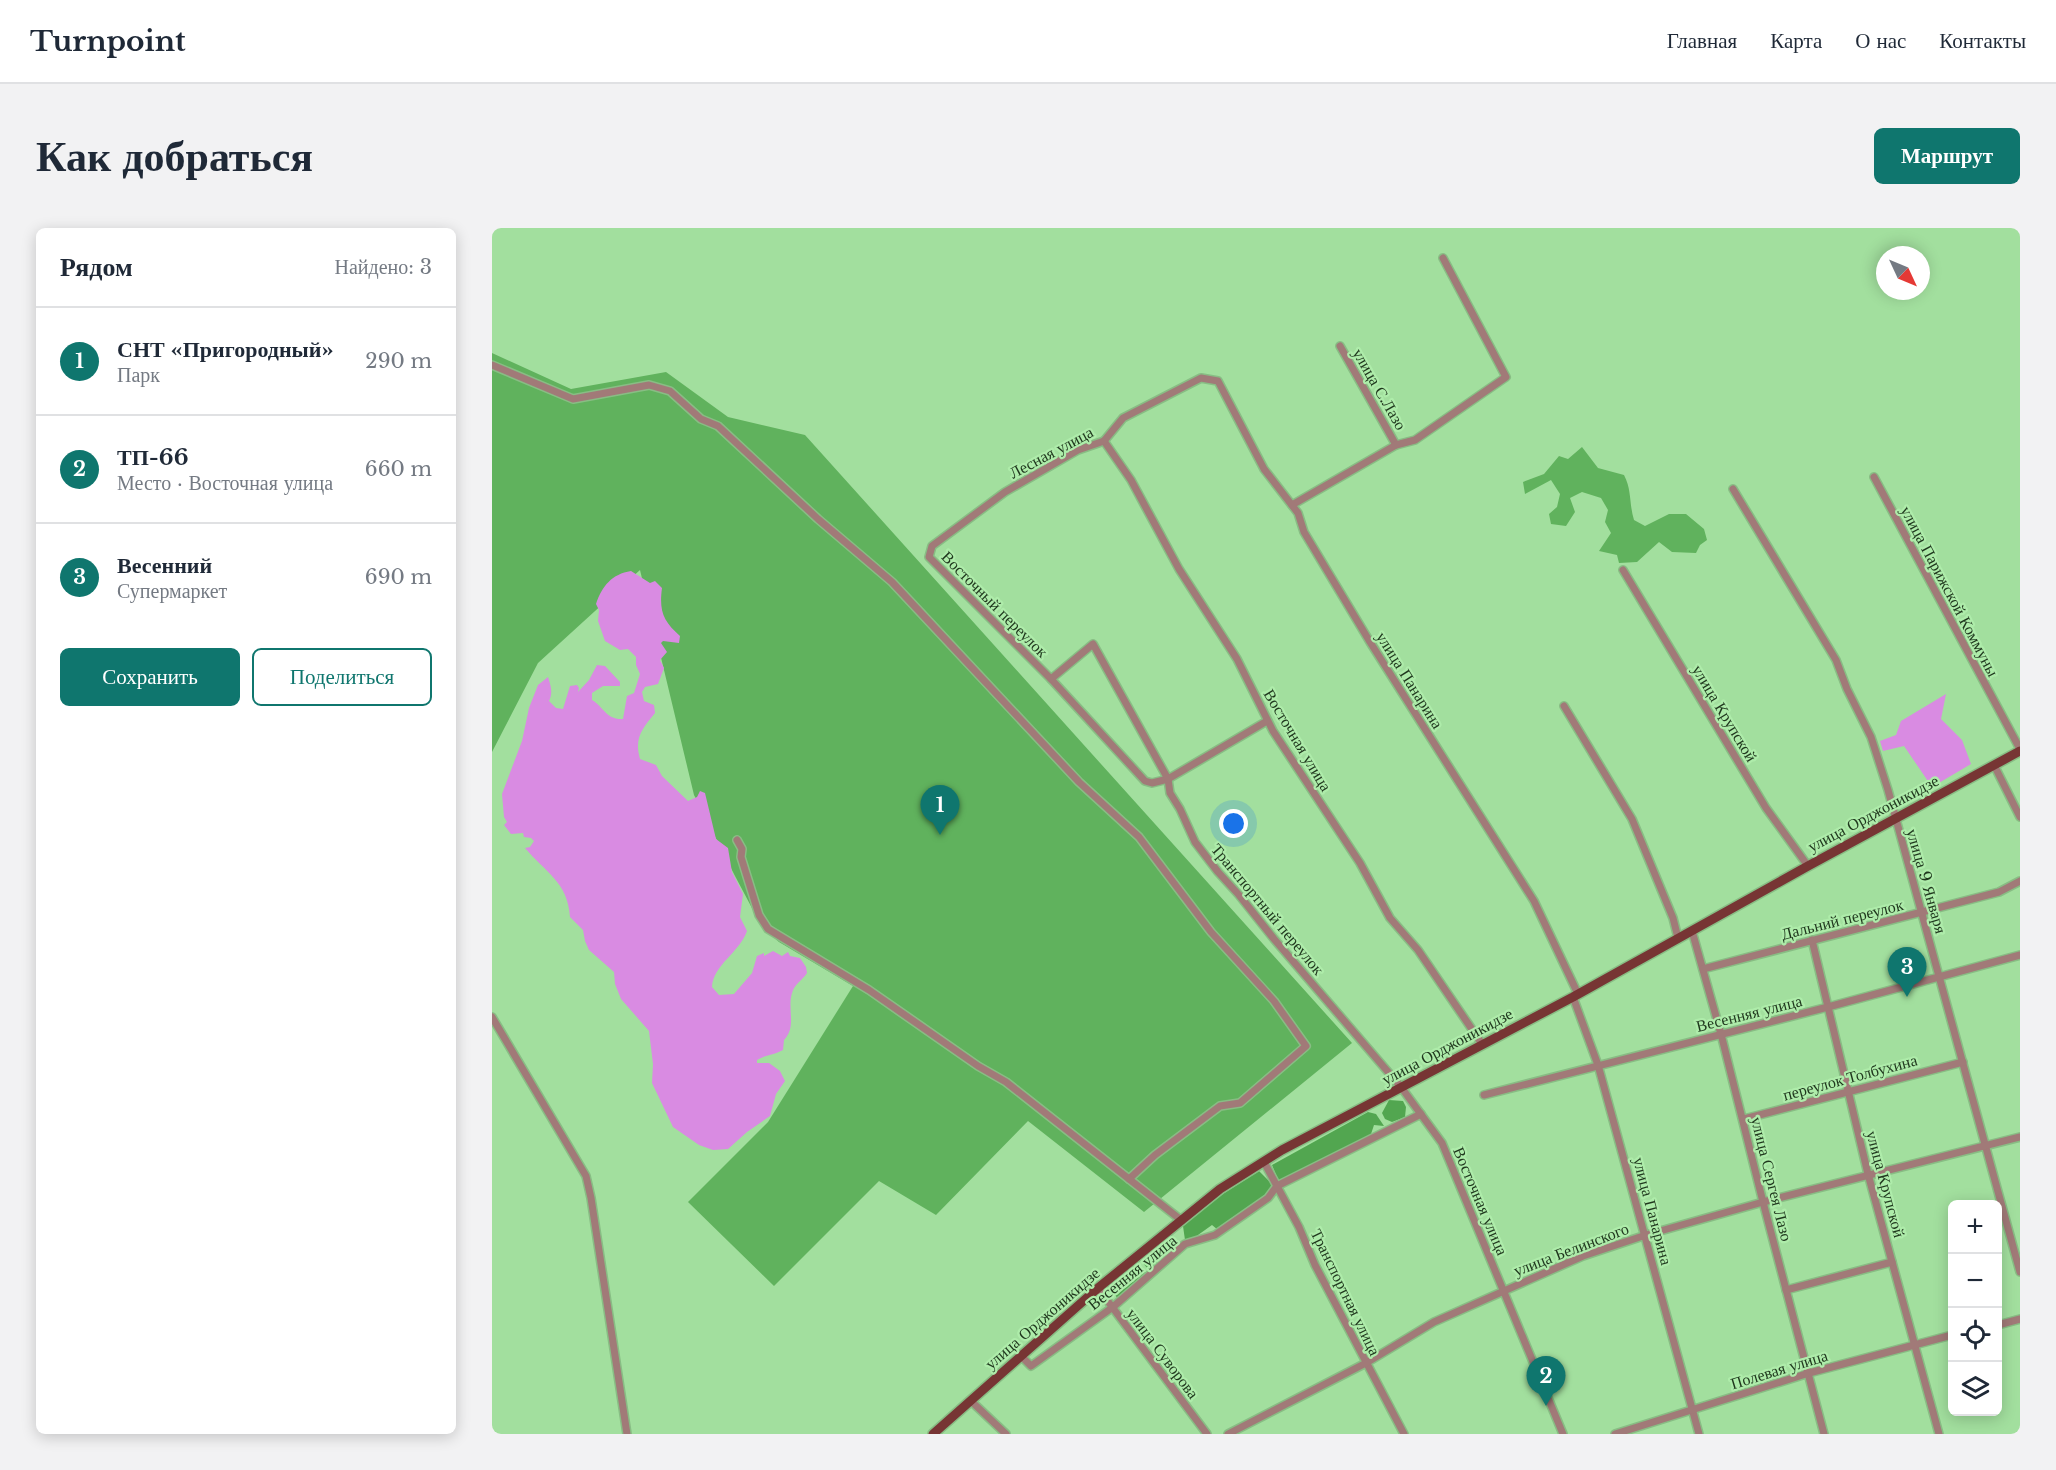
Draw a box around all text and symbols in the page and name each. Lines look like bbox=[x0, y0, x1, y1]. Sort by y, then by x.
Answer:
text: Turnpoint bbox=[30, 24, 186, 59]
text: Главная bbox=[1667, 28, 1737, 54]
text: Карта bbox=[1770, 28, 1822, 54]
text: О нас bbox=[1855, 28, 1906, 54]
text: Контакты bbox=[1939, 28, 2026, 54]
button: Маршрут bbox=[1874, 128, 2020, 184]
text: Как добраться bbox=[36, 130, 313, 182]
north arrow bbox=[1876, 246, 1930, 300]
text: Рядом bbox=[60, 251, 133, 283]
text: Найдено: 3 bbox=[334, 255, 432, 279]
text: СНТ «Пригородный» bbox=[117, 336, 334, 363]
street label: улица С.Лазо bbox=[1349, 345, 1411, 433]
text: 1 bbox=[75, 349, 84, 373]
text: 290 m bbox=[365, 349, 432, 373]
text: Парк bbox=[117, 363, 160, 387]
street label: Лесная улица bbox=[1005, 421, 1097, 483]
text: ТП-66 bbox=[117, 444, 189, 471]
text: 2 bbox=[73, 457, 86, 481]
text: 660 m bbox=[365, 457, 432, 481]
text: Место · Восточная улица bbox=[117, 471, 333, 495]
street label: улица Парижской Коммуны bbox=[1896, 502, 2004, 680]
street label: Восточный переулок bbox=[938, 547, 1053, 662]
text: Весенний bbox=[117, 552, 212, 579]
text: 3 bbox=[73, 565, 86, 589]
text: 690 m bbox=[365, 565, 432, 589]
text: Супермаркет bbox=[117, 579, 227, 603]
street label: улица Панарина bbox=[1372, 628, 1448, 732]
button: Сохранить bbox=[60, 648, 240, 706]
button: Поделиться bbox=[252, 648, 432, 706]
street label: улица Крупской bbox=[1688, 661, 1762, 766]
street label: Восточная улица bbox=[1260, 685, 1336, 795]
street label: улица Орджоникидзе bbox=[1804, 770, 1942, 856]
pin: 1 bbox=[920, 786, 960, 835]
your location bbox=[1219, 809, 1248, 838]
street label: улица 9 Января bbox=[1902, 826, 1952, 936]
street label: Транспортный переулок bbox=[1207, 839, 1329, 979]
street label: Дальний переулок bbox=[1779, 894, 1905, 944]
pin: 3 bbox=[1888, 948, 1926, 997]
street label: Весенняя улица bbox=[1694, 990, 1804, 1036]
street label: улица Орджоникидзе bbox=[1378, 1003, 1516, 1089]
street label: переулок Толбухина bbox=[1781, 1049, 1919, 1105]
street label: улица Сергея Лазо bbox=[1747, 1115, 1797, 1243]
street label: улица Крупской bbox=[1862, 1128, 1910, 1240]
street label: Восточная улица bbox=[1449, 1144, 1513, 1258]
street label: улица Панарина bbox=[1629, 1155, 1677, 1267]
map controls bbox=[1948, 1200, 2002, 1416]
button: + bbox=[1948, 1200, 2002, 1254]
street label: улица Белинского bbox=[1511, 1218, 1631, 1280]
street label: Транспортная улица bbox=[1307, 1225, 1385, 1359]
street label: Весенняя улица bbox=[1084, 1230, 1180, 1314]
button: − bbox=[1948, 1254, 2002, 1308]
street label: улица Орджоникидзе bbox=[981, 1263, 1103, 1373]
street label: улица Суворова bbox=[1122, 1304, 1204, 1402]
button: locate bbox=[1948, 1308, 2002, 1362]
street label: Полевая улица bbox=[1728, 1345, 1830, 1393]
pin: 2 bbox=[1526, 1356, 1566, 1406]
button: layers bbox=[1948, 1362, 2002, 1416]

